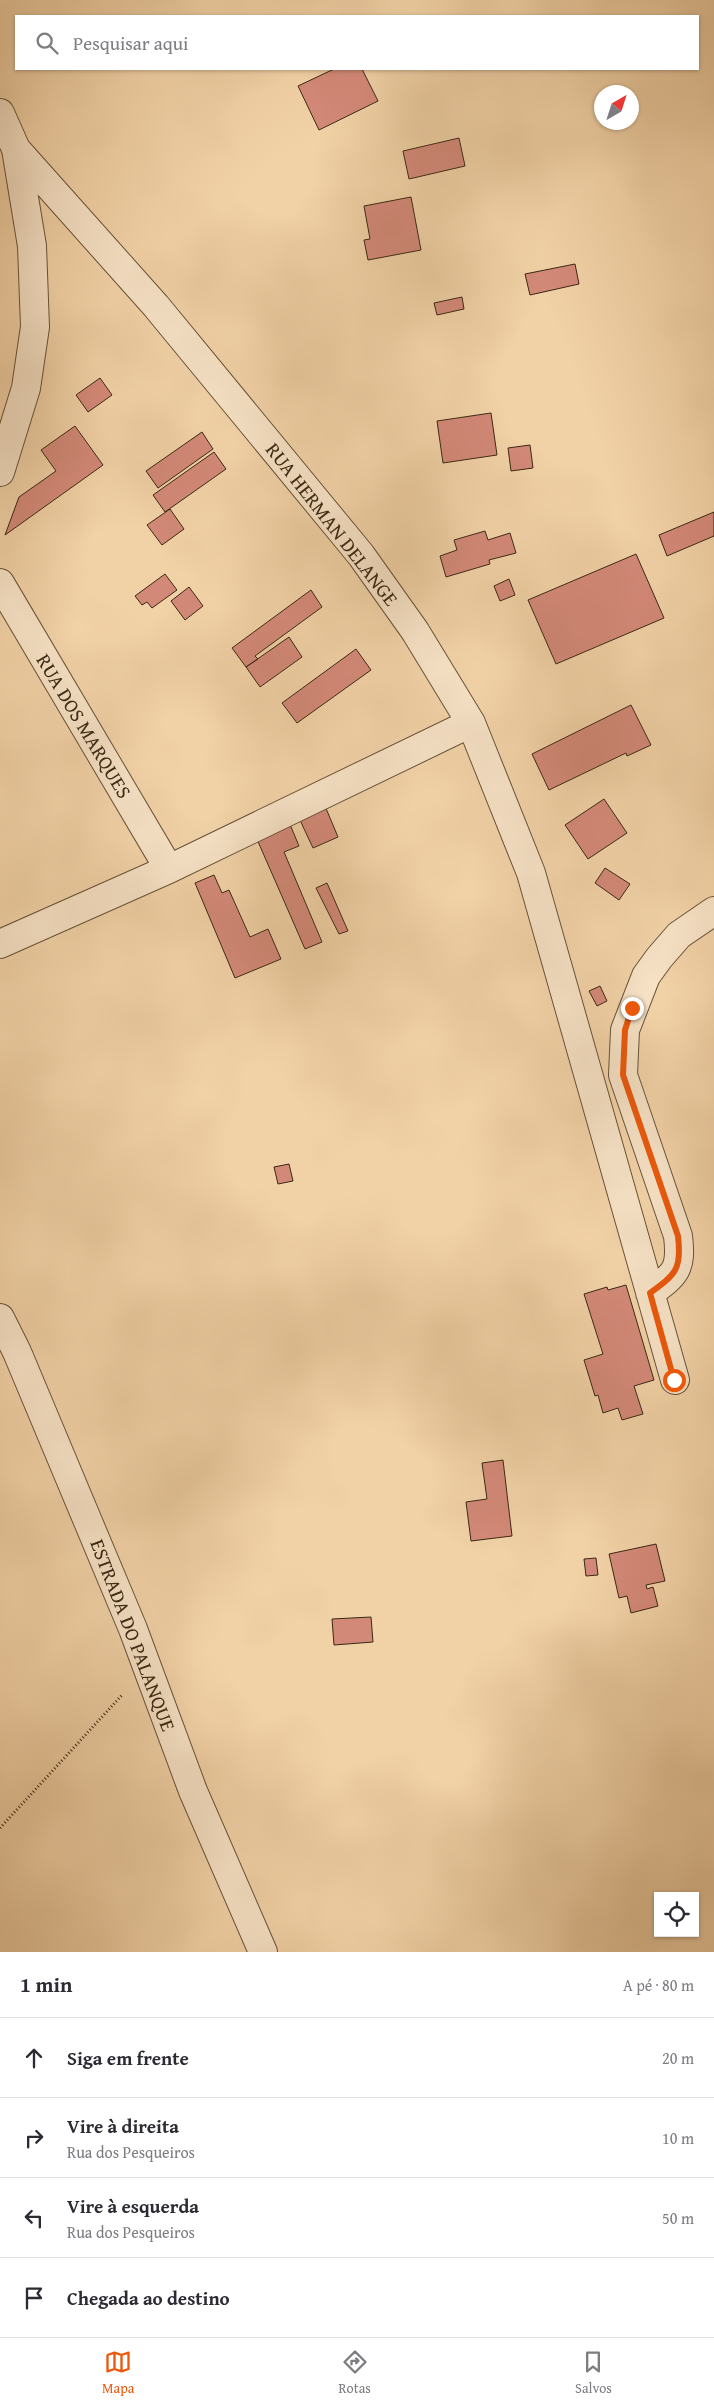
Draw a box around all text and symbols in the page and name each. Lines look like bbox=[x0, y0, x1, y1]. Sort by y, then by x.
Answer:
search box bbox=[15, 15, 699, 70]
icon: search bbox=[33, 29, 61, 57]
text: Pesquisar aqui bbox=[73, 29, 188, 57]
north arrow bbox=[594, 85, 639, 130]
street label: RUA HERMAN DELANGE bbox=[259, 436, 405, 612]
street label: RUA DOS MARQUES bbox=[30, 648, 139, 803]
route end bbox=[621, 997, 644, 1020]
route start bbox=[663, 1369, 686, 1392]
street label: ESTRADA DO PALANQUE bbox=[83, 1535, 183, 1735]
map controls bbox=[654, 1892, 699, 1937]
button: locate bbox=[654, 1892, 699, 1937]
text: 1 min bbox=[20, 1969, 72, 2000]
text: A pé · 80 m bbox=[623, 1973, 694, 1997]
icon: ahead bbox=[20, 2044, 48, 2072]
text: Siga em frente bbox=[67, 2044, 189, 2072]
text: 20 m bbox=[662, 2046, 694, 2070]
text: Vire à direita bbox=[67, 2112, 179, 2140]
icon: right bbox=[20, 2124, 48, 2152]
text: 10 m bbox=[662, 2126, 694, 2150]
text: Rua dos Pesqueiros bbox=[67, 2140, 195, 2164]
text: Vire à esquerda bbox=[67, 2192, 199, 2220]
icon: left bbox=[20, 2204, 48, 2232]
text: 50 m bbox=[662, 2206, 694, 2230]
text: Rua dos Pesqueiros bbox=[67, 2220, 195, 2244]
icon: arrive bbox=[20, 2284, 48, 2312]
text: Chegada ao destino bbox=[67, 2284, 230, 2312]
tab: Mapa bbox=[102, 2348, 134, 2398]
tab: Rotas bbox=[339, 2348, 371, 2398]
tab: Salvos bbox=[575, 2348, 612, 2398]

